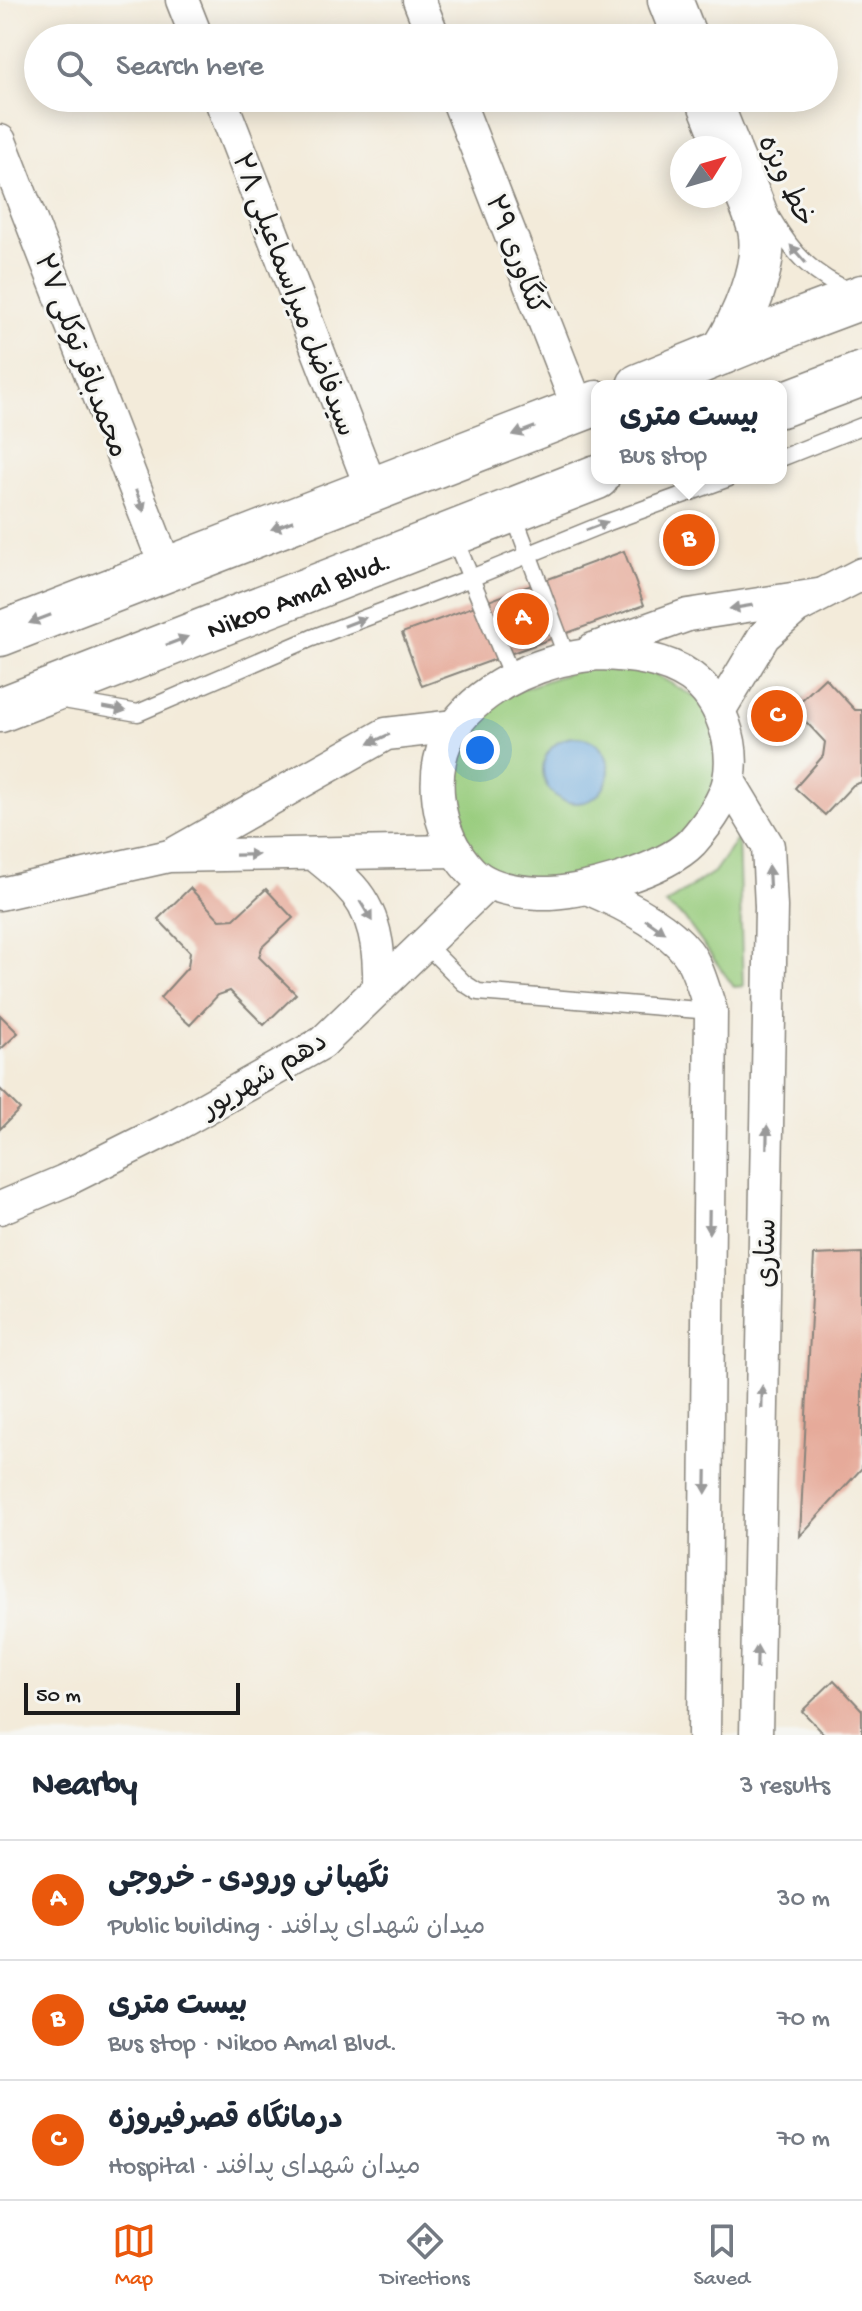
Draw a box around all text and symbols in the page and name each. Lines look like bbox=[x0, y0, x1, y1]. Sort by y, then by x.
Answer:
search box bbox=[24, 24, 838, 112]
icon: search bbox=[52, 46, 96, 90]
text: Search here bbox=[116, 51, 264, 86]
street label: خط ویژه bbox=[748, 131, 819, 233]
north arrow bbox=[670, 136, 742, 208]
street label: سیدفاضل میراسماعیلی ۲۸ bbox=[223, 149, 361, 442]
street label: کنگاوری ۲۹ bbox=[476, 189, 556, 320]
one-way arrow bbox=[789, 245, 807, 264]
street label: محمدباقر توکلی ۲۷ bbox=[25, 250, 133, 463]
popup bbox=[591, 380, 787, 484]
text: بیست متری bbox=[619, 402, 759, 437]
one-way arrow bbox=[512, 425, 536, 438]
text: Bus stop bbox=[619, 442, 707, 473]
one-way arrow bbox=[134, 489, 147, 513]
pin: B bbox=[663, 510, 715, 570]
one-way arrow bbox=[270, 519, 294, 532]
one-way arrow bbox=[585, 519, 609, 532]
street label: Nikoo Amal Blvd. bbox=[203, 547, 397, 649]
pin: A bbox=[497, 589, 549, 649]
one-way arrow bbox=[728, 601, 753, 613]
one-way arrow bbox=[28, 613, 52, 626]
one-way arrow bbox=[343, 615, 367, 628]
one-way arrow bbox=[165, 634, 189, 647]
pin: C bbox=[751, 686, 803, 746]
one-way arrow bbox=[102, 703, 127, 716]
your location bbox=[460, 730, 500, 770]
one-way arrow bbox=[367, 732, 390, 746]
one-way arrow bbox=[235, 849, 260, 861]
one-way arrow bbox=[763, 864, 776, 889]
one-way arrow bbox=[358, 899, 373, 922]
one-way arrow bbox=[645, 918, 666, 933]
street label: دهم شهریور bbox=[195, 1026, 335, 1129]
one-way arrow bbox=[760, 1124, 773, 1149]
one-way arrow bbox=[702, 1210, 715, 1235]
street label: ستاری bbox=[751, 1218, 786, 1288]
one-way arrow bbox=[756, 1384, 768, 1409]
one-way arrow bbox=[700, 1470, 712, 1495]
one-way arrow bbox=[751, 1644, 763, 1669]
scale bar bbox=[24, 1679, 240, 1715]
text: 50 m bbox=[36, 1684, 81, 1710]
text: Nearby bbox=[32, 1767, 137, 1807]
text: 3 results bbox=[740, 1772, 830, 1803]
text: نگهبانی ورودی - خروجی bbox=[108, 1864, 389, 1899]
text: A bbox=[50, 1885, 66, 1916]
text: 30 m bbox=[777, 1885, 830, 1916]
text: Public building · میدان شهدای پدافند bbox=[108, 1913, 485, 1944]
text: بیست متری bbox=[108, 1990, 247, 2025]
text: B bbox=[51, 2005, 65, 2036]
text: 70 m bbox=[777, 2005, 830, 2036]
text: Bus stop · Nikoo Amal Blvd. bbox=[108, 2030, 398, 2061]
text: درمانگاه قصرفیروزه bbox=[108, 2104, 343, 2139]
text: C bbox=[51, 2125, 65, 2156]
text: 70 m bbox=[777, 2125, 830, 2156]
text: Hospital · میدان شهدای پدافند bbox=[108, 2153, 421, 2184]
tab: Map bbox=[112, 2219, 156, 2293]
tab: Directions bbox=[380, 2219, 470, 2293]
tab: Saved bbox=[694, 2219, 750, 2293]

